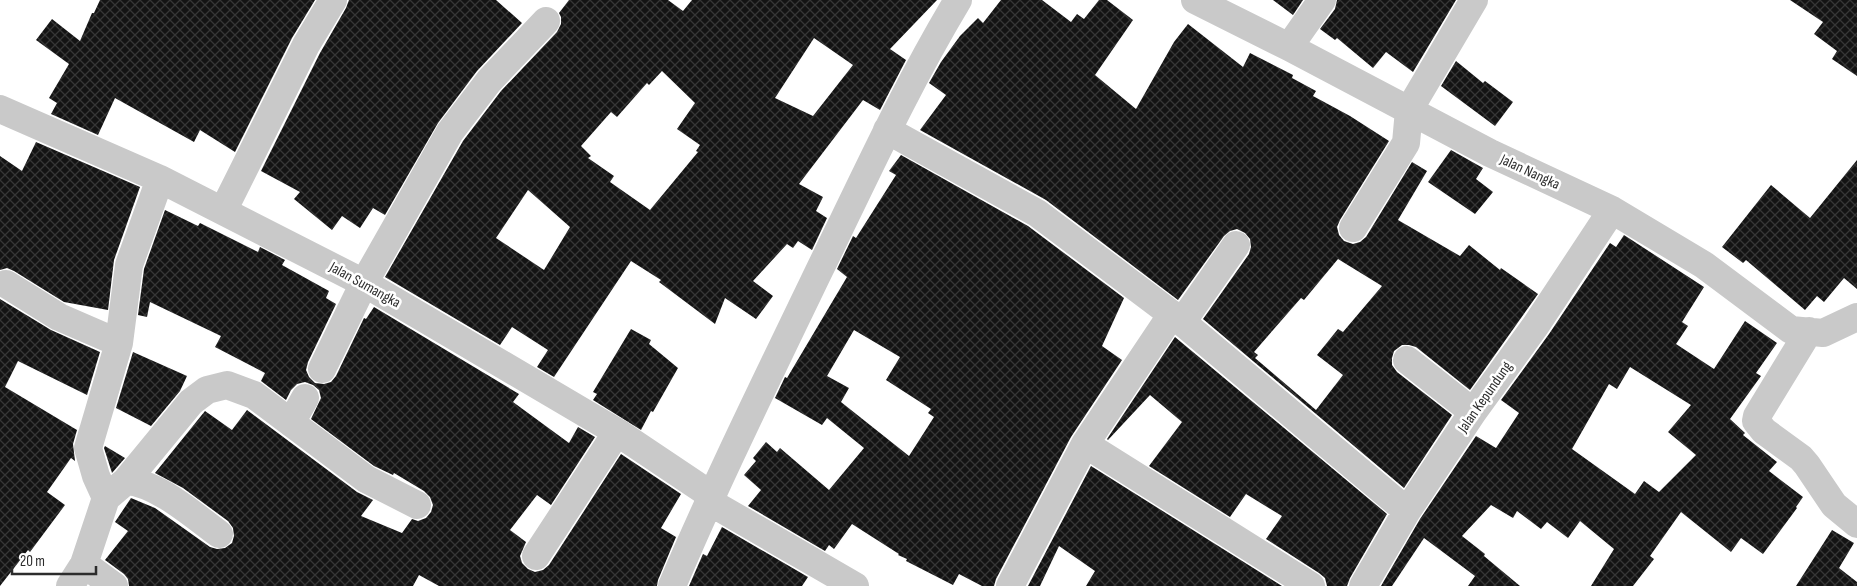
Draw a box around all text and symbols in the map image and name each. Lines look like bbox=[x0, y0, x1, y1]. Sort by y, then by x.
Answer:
street label: Jalan Nangka bbox=[1496, 150, 1563, 194]
street label: Jalan Sumangka bbox=[325, 257, 404, 312]
street label: Jalan Kepundung bbox=[1453, 358, 1516, 437]
scale bar bbox=[12, 544, 96, 576]
text: 20 m bbox=[20, 552, 45, 571]

